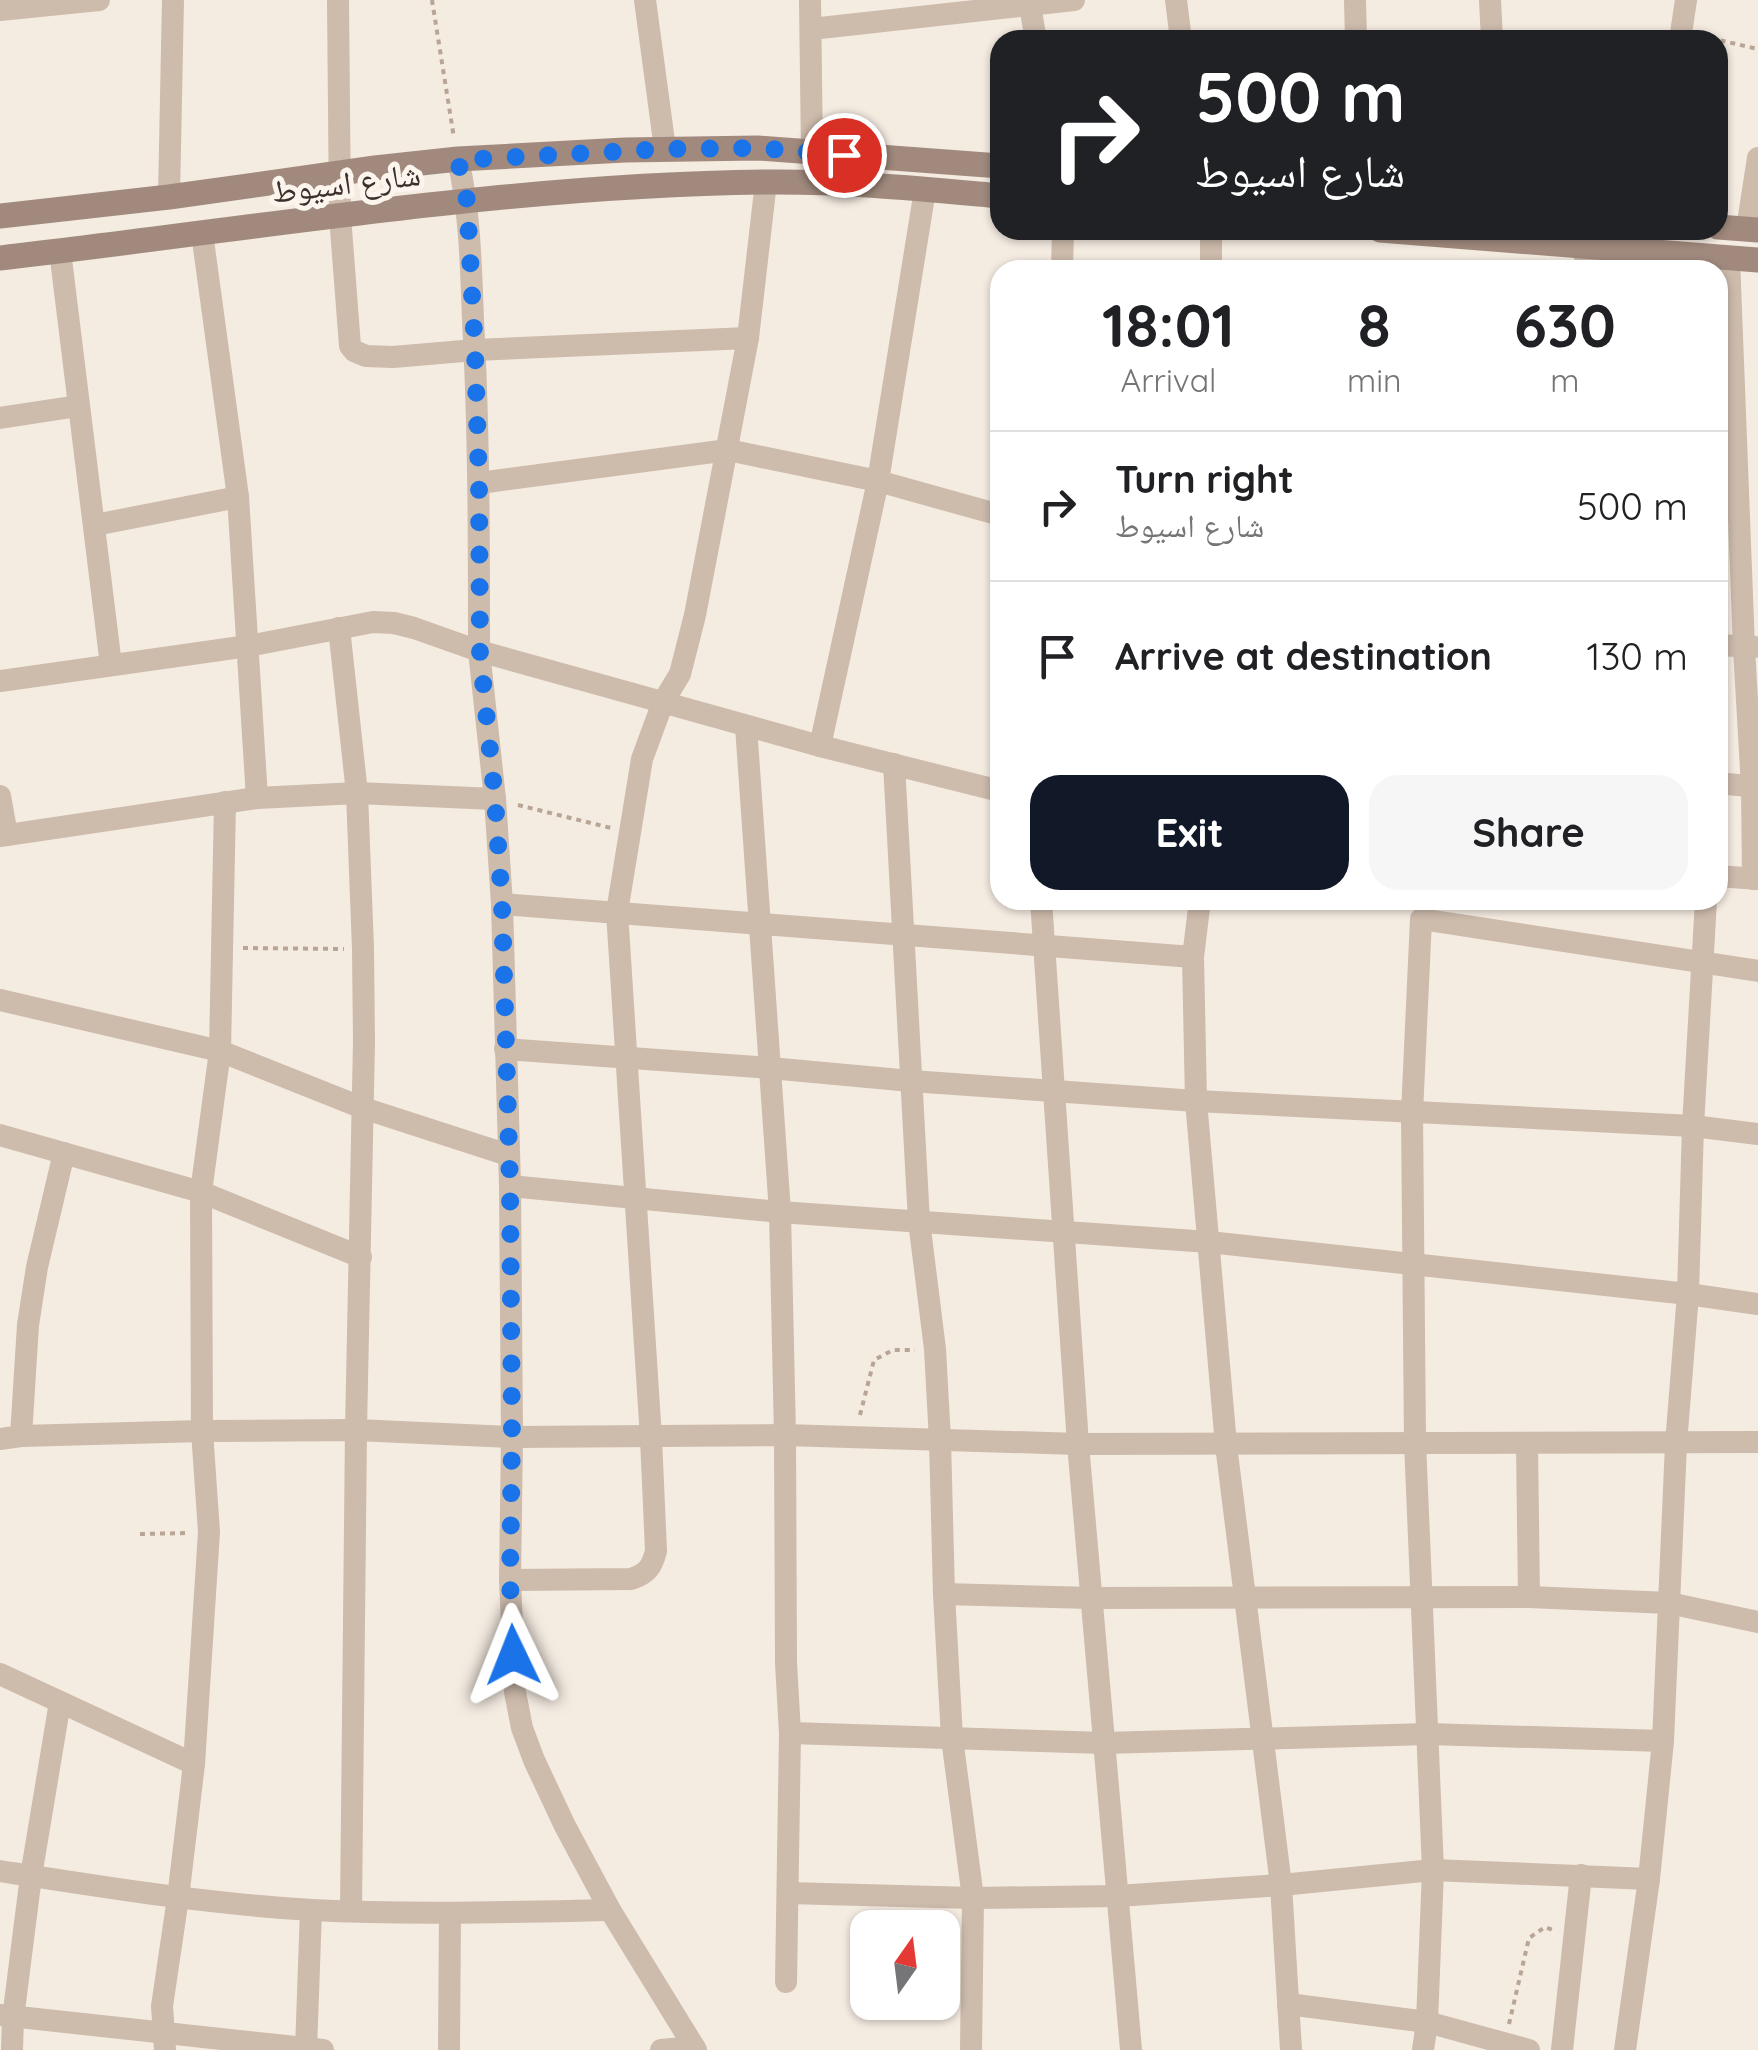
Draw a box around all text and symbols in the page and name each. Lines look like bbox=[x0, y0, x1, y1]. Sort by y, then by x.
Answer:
text: 500 m bbox=[1195, 52, 1405, 140]
icon: right bbox=[1030, 70, 1160, 200]
pin bbox=[802, 113, 887, 198]
icon: arrive bbox=[817, 128, 872, 183]
text: شارع اسيوط bbox=[1195, 142, 1405, 198]
street label: شارع اسيوط bbox=[269, 153, 423, 212]
text: 18:01 bbox=[1102, 287, 1235, 362]
text: 8 bbox=[1358, 287, 1391, 362]
text: 630 bbox=[1514, 287, 1616, 362]
text: Arrival bbox=[1121, 360, 1216, 400]
text: min bbox=[1347, 360, 1402, 400]
text: m bbox=[1550, 360, 1579, 400]
text: Turn right bbox=[1115, 455, 1294, 503]
icon: right bbox=[1030, 479, 1085, 534]
text: 500 m bbox=[1577, 482, 1688, 530]
text: شارع اسيوط bbox=[1115, 505, 1264, 545]
icon: arrive bbox=[1030, 629, 1085, 684]
text: Arrive at destination bbox=[1115, 632, 1492, 680]
text: 130 m bbox=[1586, 632, 1688, 680]
button: Exit bbox=[1030, 775, 1349, 890]
button: Share bbox=[1369, 775, 1688, 890]
position arrow bbox=[461, 1603, 565, 1707]
north arrow bbox=[850, 1910, 960, 2020]
map controls bbox=[850, 1910, 960, 2020]

